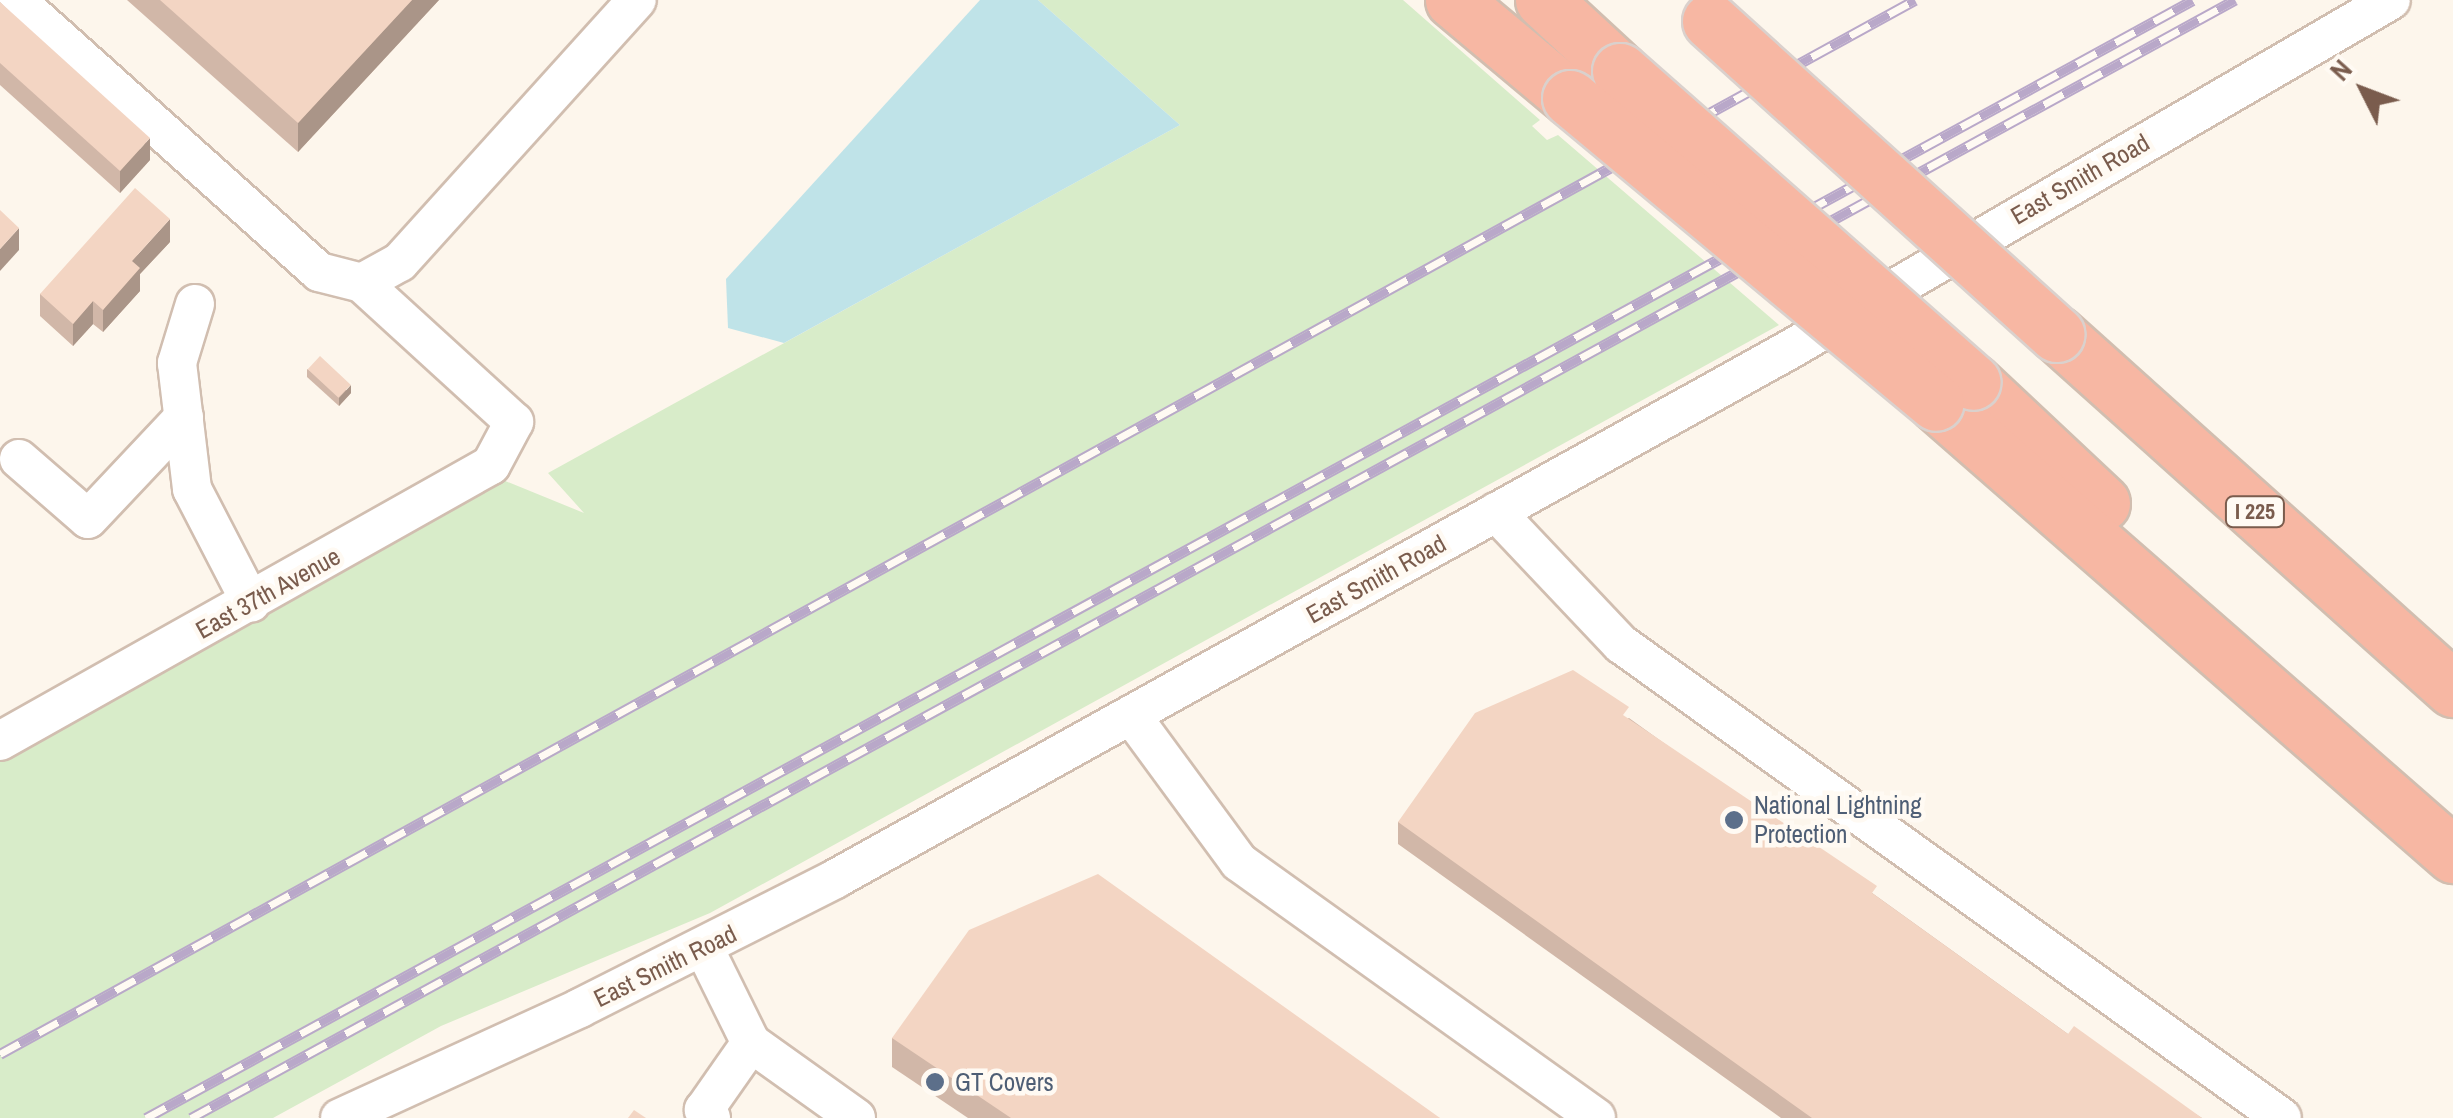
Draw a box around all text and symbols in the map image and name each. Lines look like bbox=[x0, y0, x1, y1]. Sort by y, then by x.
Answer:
north arrow bbox=[2313, 40, 2413, 140]
text: N bbox=[2321, 51, 2360, 89]
street label: East Smith Road bbox=[2005, 127, 2155, 231]
road number: I 225 bbox=[2222, 495, 2288, 529]
street label: East Smith Road bbox=[1301, 528, 1451, 630]
street label: East 37th Avenue bbox=[190, 541, 346, 645]
place label: National Lightning Protection bbox=[1754, 791, 1922, 850]
marker: National Lightning Protection bbox=[1723, 809, 1745, 831]
street label: East Smith Road bbox=[589, 919, 741, 1013]
place label: GT Covers bbox=[955, 1067, 1054, 1097]
marker: GT Covers bbox=[924, 1071, 946, 1093]

